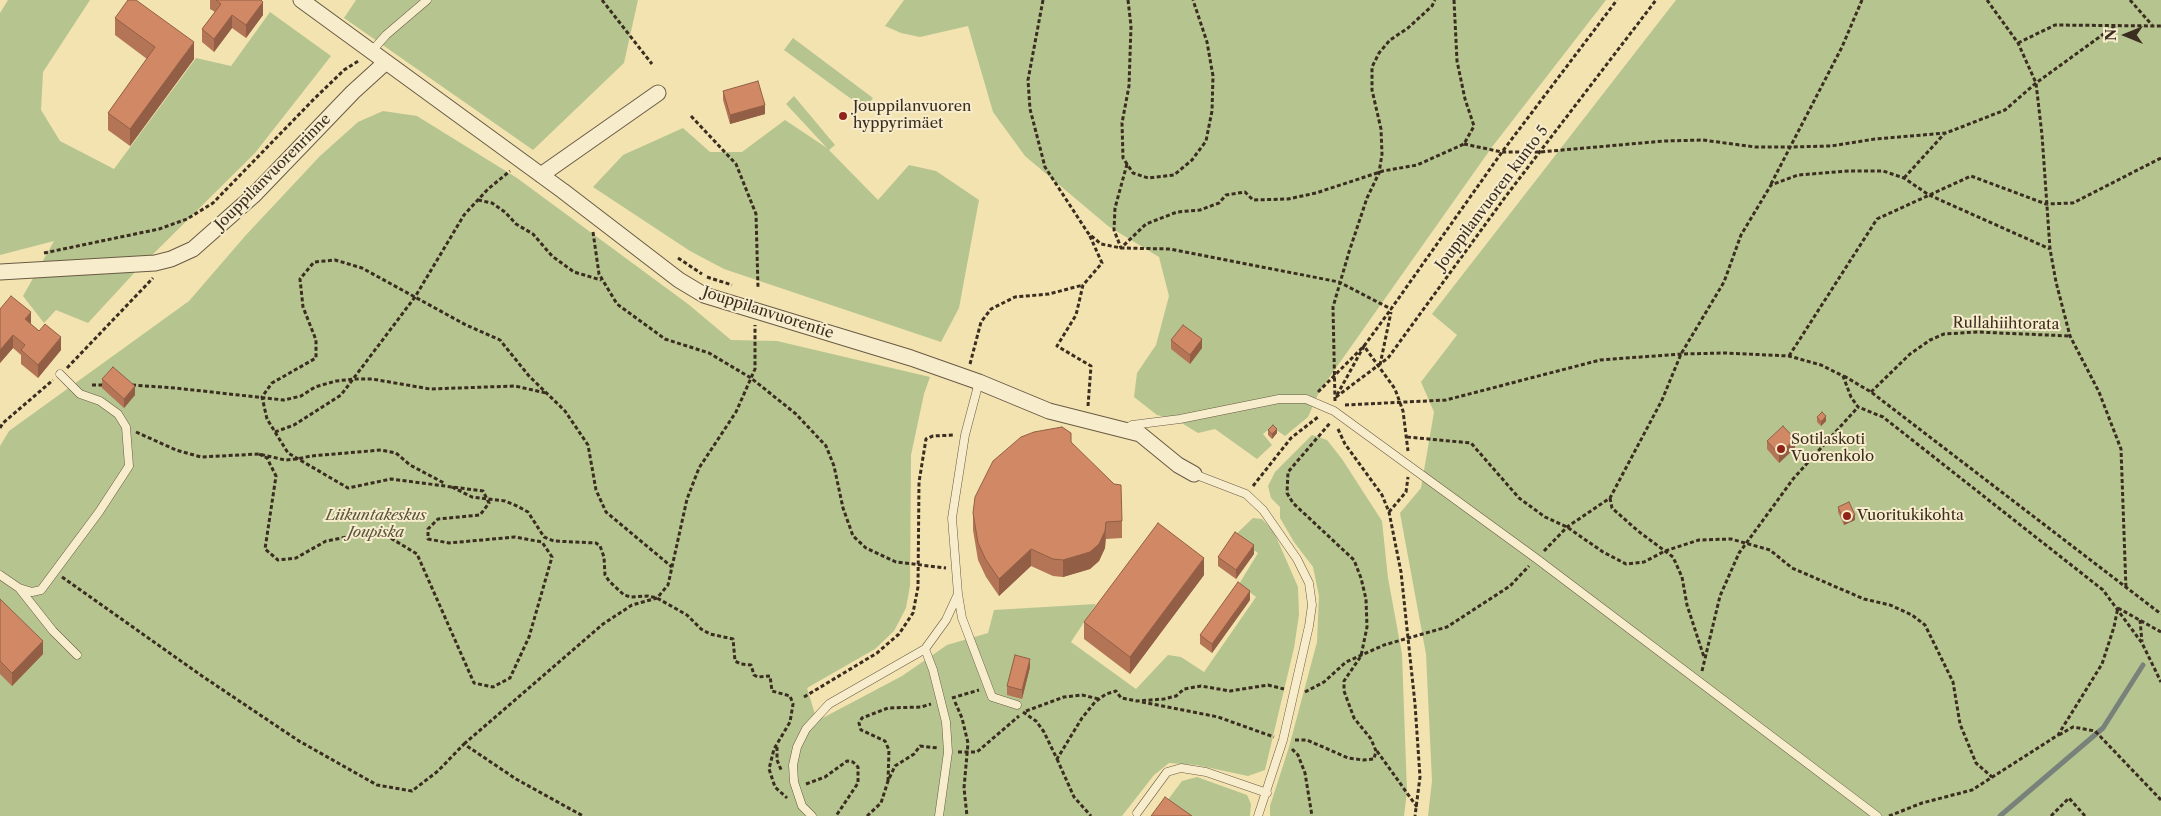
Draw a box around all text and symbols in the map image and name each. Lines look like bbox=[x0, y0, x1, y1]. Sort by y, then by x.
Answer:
north arrow bbox=[2101, 10, 2151, 60]
text: N bbox=[2102, 29, 2120, 41]
place label: Jouppilanvuoren hyppyrimäet bbox=[853, 98, 971, 133]
street label: Jouppilanvuorenrinne bbox=[211, 110, 335, 234]
marker: Jouppilanvuoren hyppyrimäet bbox=[837, 110, 849, 122]
street label: Jouppilanvuoren kunto 5 bbox=[1432, 122, 1552, 274]
street label: Jouppilanvuorentie bbox=[700, 283, 836, 343]
street label: Rullahiihtorata bbox=[1952, 314, 2060, 334]
place label: Sotilaskoti Vuorenkolo bbox=[1791, 431, 1874, 466]
marker: Sotilaskoti Vuorenkolo bbox=[1775, 443, 1787, 455]
park label: Liikuntakeskus Joupiska bbox=[325, 507, 427, 542]
place label: Vuoritukikohta bbox=[1857, 507, 1964, 525]
marker: Vuoritukikohta bbox=[1841, 510, 1853, 522]

